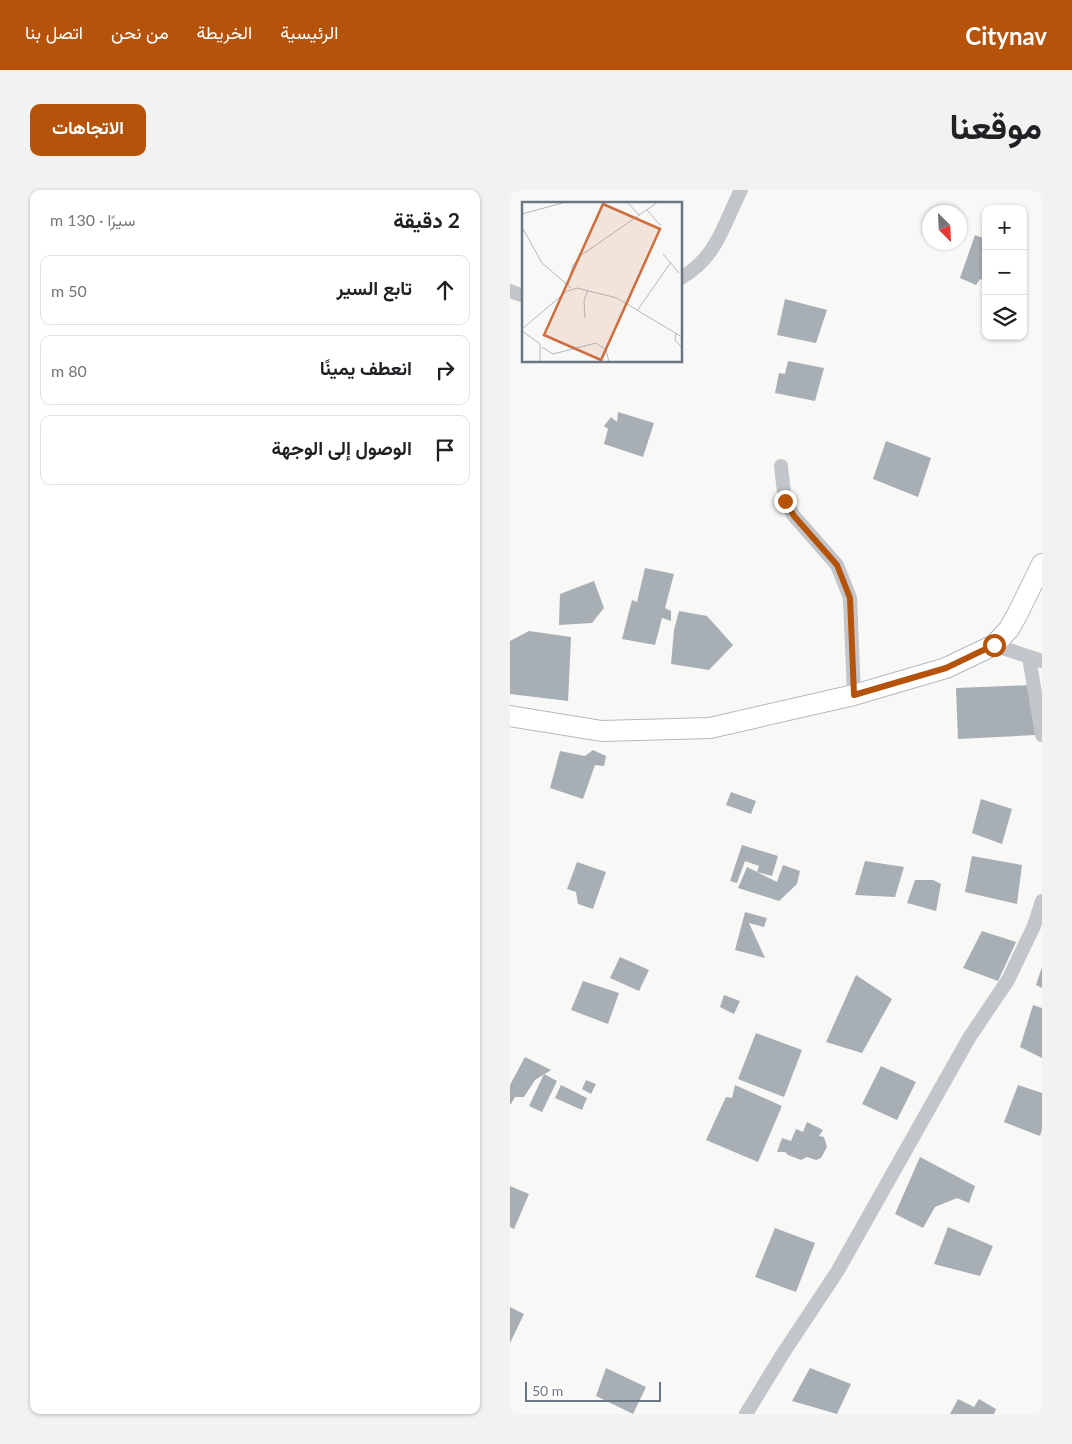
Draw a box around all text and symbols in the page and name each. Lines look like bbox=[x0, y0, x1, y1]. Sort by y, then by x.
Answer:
text: اتصل بنا bbox=[25, 21, 83, 43]
text: من نحن bbox=[111, 21, 169, 43]
text: الخريطة bbox=[197, 21, 252, 43]
text: الرئيسية bbox=[280, 21, 338, 43]
text: Citynav bbox=[965, 21, 1047, 50]
button: الاتجاهات bbox=[30, 104, 146, 156]
text: موقعنا bbox=[949, 104, 1042, 146]
inset map bbox=[522, 202, 682, 362]
north arrow bbox=[922, 205, 967, 250]
map controls bbox=[982, 205, 1027, 340]
button: + bbox=[982, 205, 1027, 250]
text: 2 دقيقة bbox=[393, 207, 460, 232]
text: سيرًا · 130 m bbox=[50, 210, 135, 229]
button: − bbox=[982, 250, 1027, 295]
text: تابع السير bbox=[337, 276, 412, 299]
icon: ahead bbox=[431, 276, 459, 304]
text: 50 m bbox=[51, 281, 87, 300]
button: layers bbox=[982, 295, 1027, 340]
text: انعطف يمينًا bbox=[320, 356, 412, 379]
icon: right bbox=[431, 356, 459, 384]
text: 80 m bbox=[51, 361, 87, 380]
text: الوصول إلى الوجهة bbox=[271, 436, 412, 459]
icon: arrive bbox=[431, 436, 459, 464]
route end bbox=[774, 490, 797, 513]
route start bbox=[983, 634, 1006, 657]
scale bar bbox=[525, 1379, 661, 1402]
text: 50 m bbox=[532, 1382, 563, 1399]

